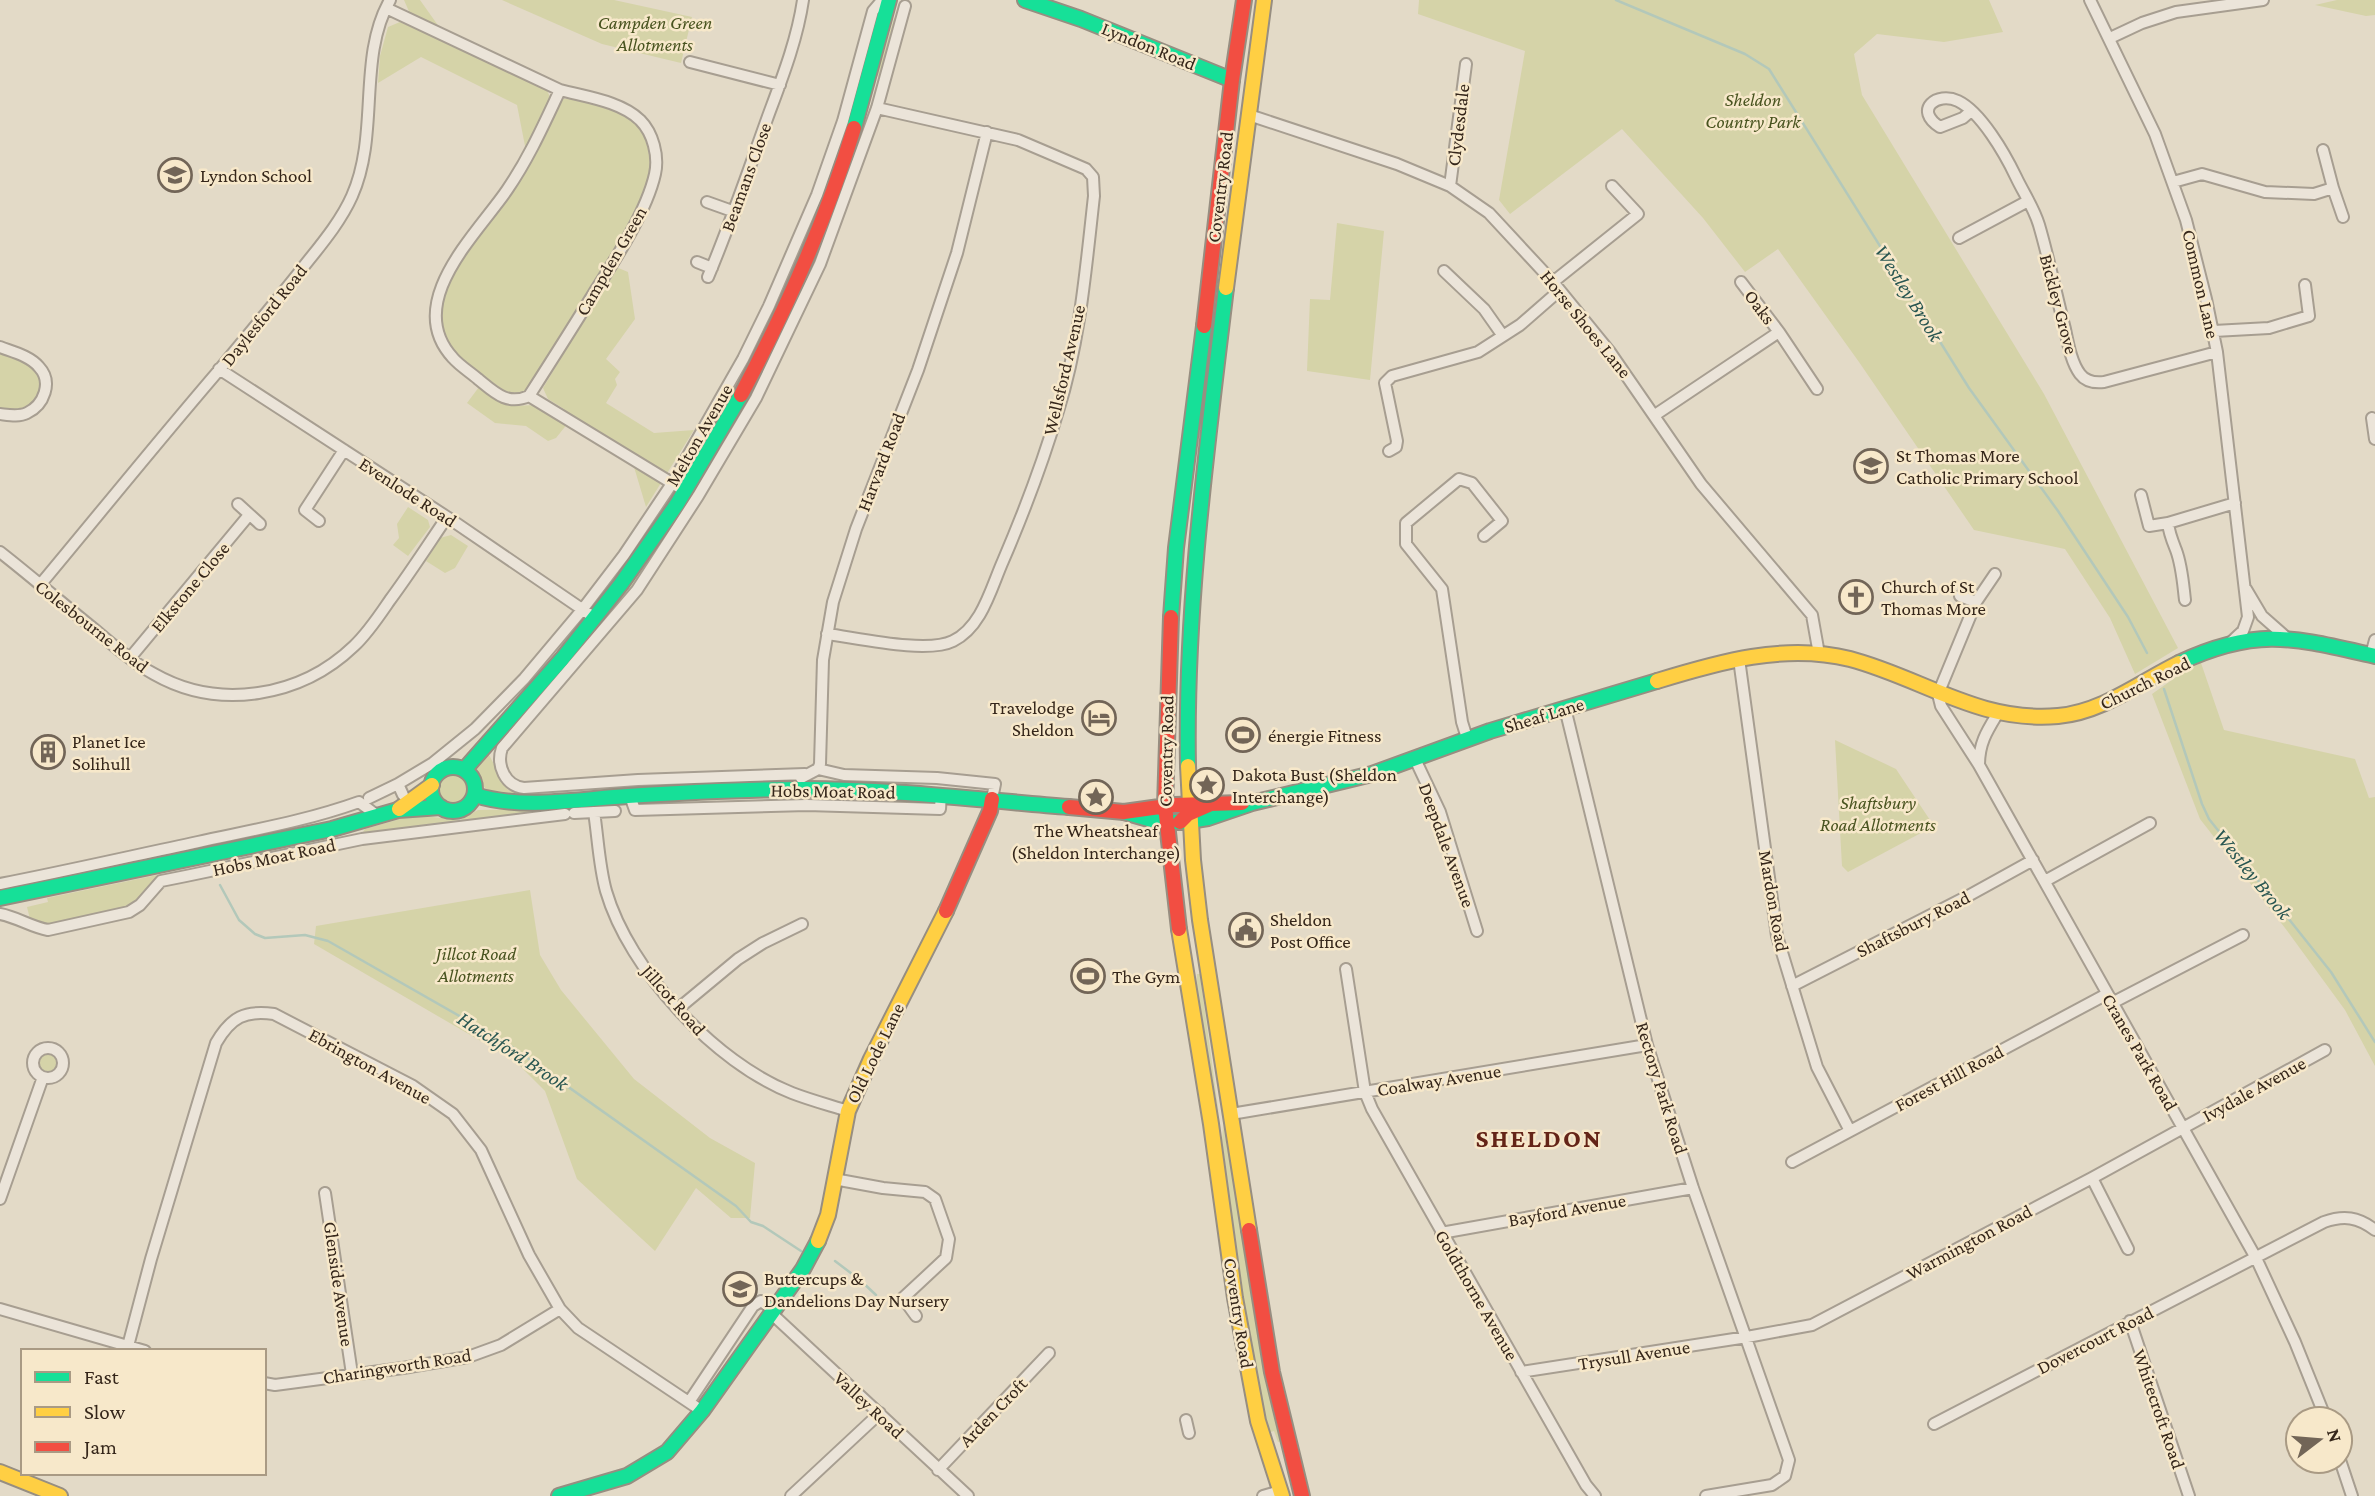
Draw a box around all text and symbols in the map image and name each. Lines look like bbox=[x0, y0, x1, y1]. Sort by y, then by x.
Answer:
park label: Campden Green Allotments bbox=[598, 12, 712, 55]
street label: Lyndon Road bbox=[1099, 18, 1199, 74]
street label: Clydesdale bbox=[1443, 83, 1473, 167]
park label: Sheldon Country Park bbox=[1705, 89, 1801, 132]
street label: Beamans Close bbox=[717, 120, 775, 234]
street label: Coventry Road bbox=[1203, 130, 1237, 244]
school or university icon: Lyndon School bbox=[156, 156, 194, 194]
place label: Lyndon School bbox=[200, 165, 312, 186]
street label: Campden Green bbox=[571, 203, 651, 319]
street label: Common Lane bbox=[2178, 228, 2224, 340]
water label: Westley Brook bbox=[1870, 240, 1949, 347]
street label: Bickley Grove bbox=[2036, 252, 2082, 356]
street label: Daylesford Road bbox=[217, 260, 311, 370]
street label: Horse Shoes Lane bbox=[1536, 266, 1636, 382]
street label: Oaks bbox=[1740, 286, 1780, 328]
street label: Wellsford Avenue bbox=[1039, 303, 1089, 437]
street label: Melton Avenue bbox=[661, 380, 737, 490]
street label: Harvard Road bbox=[853, 410, 909, 514]
place label: St Thomas More Catholic Primary School bbox=[1896, 445, 2078, 488]
school or university icon: St Thomas More Catholic Primary School bbox=[1852, 447, 1890, 485]
street label: Evenlode Road bbox=[355, 453, 461, 531]
street label: Elkstone Close bbox=[146, 538, 234, 636]
street label: Colesbourne Road bbox=[31, 575, 153, 677]
place label: Church of St Thomas More bbox=[1881, 576, 1986, 619]
church icon: Church of St Thomas More bbox=[1837, 578, 1875, 616]
street label: Church Road bbox=[2096, 652, 2194, 714]
street label: Sheaf Lane bbox=[1502, 693, 1586, 737]
street label: Coventry Road bbox=[1155, 695, 1177, 807]
place label: Travelodge Sheldon bbox=[990, 697, 1074, 740]
hotel icon: Travelodge Sheldon bbox=[1080, 699, 1118, 737]
sports icon: énergie Fitness bbox=[1224, 716, 1262, 754]
place label: énergie Fitness bbox=[1268, 725, 1381, 746]
place label: Planet Ice Solihull bbox=[72, 731, 146, 774]
building icon: Planet Ice Solihull bbox=[29, 733, 67, 771]
place label: Dakota Bust (Sheldon Interchange) bbox=[1232, 764, 1397, 808]
place icon: Dakota Bust (Sheldon Interchange) bbox=[1188, 766, 1226, 804]
place icon: The Wheatsheaf (Sheldon Interchange) bbox=[1077, 778, 1115, 816]
street label: Hobs Moat Road bbox=[770, 779, 896, 803]
street label: Deepdale Avenue bbox=[1415, 780, 1479, 910]
park label: Shaftsbury Road Allotments bbox=[1820, 792, 1936, 835]
place label: The Wheatsheaf (Sheldon Interchange) bbox=[1011, 820, 1181, 864]
water label: Westley Brook bbox=[2209, 824, 2298, 925]
street label: Hobs Moat Road bbox=[211, 834, 337, 880]
street label: Mardon Road bbox=[1755, 849, 1793, 953]
street label: Shaftsbury Road bbox=[1853, 886, 1973, 962]
place label: Sheldon Post Office bbox=[1270, 909, 1351, 952]
public building icon: Sheldon Post Office bbox=[1227, 911, 1265, 949]
park label: Jillcot Road Allotments bbox=[433, 943, 517, 986]
sports icon: The Gym bbox=[1069, 957, 1107, 995]
street label: Jillcot Road bbox=[636, 959, 710, 1039]
place label: The Gym bbox=[1112, 966, 1180, 987]
street label: Cranes Park Road bbox=[2098, 990, 2182, 1114]
street label: Old Lode Lane bbox=[842, 999, 908, 1107]
water label: Hatchford Brook bbox=[453, 1006, 574, 1096]
street label: Rectory Park Road bbox=[1632, 1019, 1692, 1157]
street label: Ebrington Avenue bbox=[305, 1024, 435, 1108]
street label: Forest Hill Road bbox=[1891, 1041, 2007, 1115]
street label: Ivydale Avenue bbox=[2199, 1052, 2309, 1126]
street label: Coalway Avenue bbox=[1376, 1060, 1502, 1100]
district label: SHELDON bbox=[1475, 1124, 1603, 1153]
street label: Bayford Avenue bbox=[1507, 1189, 1627, 1231]
street label: Warmington Road bbox=[1902, 1200, 2036, 1284]
street label: Glenside Avenue bbox=[320, 1220, 358, 1348]
street label: Goldthorne Avenue bbox=[1431, 1226, 1523, 1364]
street label: Coventry Road bbox=[1220, 1256, 1258, 1370]
place label: Buttercups & Dandelions Day Nursery bbox=[764, 1268, 949, 1311]
school or university icon: Buttercups & Dandelions Day Nursery bbox=[721, 1270, 759, 1308]
street label: Dovercourt Road bbox=[2033, 1302, 2157, 1378]
street label: Trysull Avenue bbox=[1577, 1336, 1691, 1374]
street label: Charingworth Road bbox=[321, 1344, 473, 1388]
street label: Whitecroft Road bbox=[2129, 1347, 2189, 1471]
legend bbox=[21, 1349, 266, 1475]
text: Fast bbox=[84, 1365, 120, 1389]
street label: Valley Road bbox=[830, 1367, 908, 1443]
street label: Arden Croft bbox=[955, 1372, 1032, 1451]
text: Slow bbox=[84, 1400, 126, 1424]
north arrow bbox=[2284, 1405, 2354, 1475]
text: N bbox=[2323, 1426, 2347, 1445]
text: Jam bbox=[82, 1435, 117, 1459]

